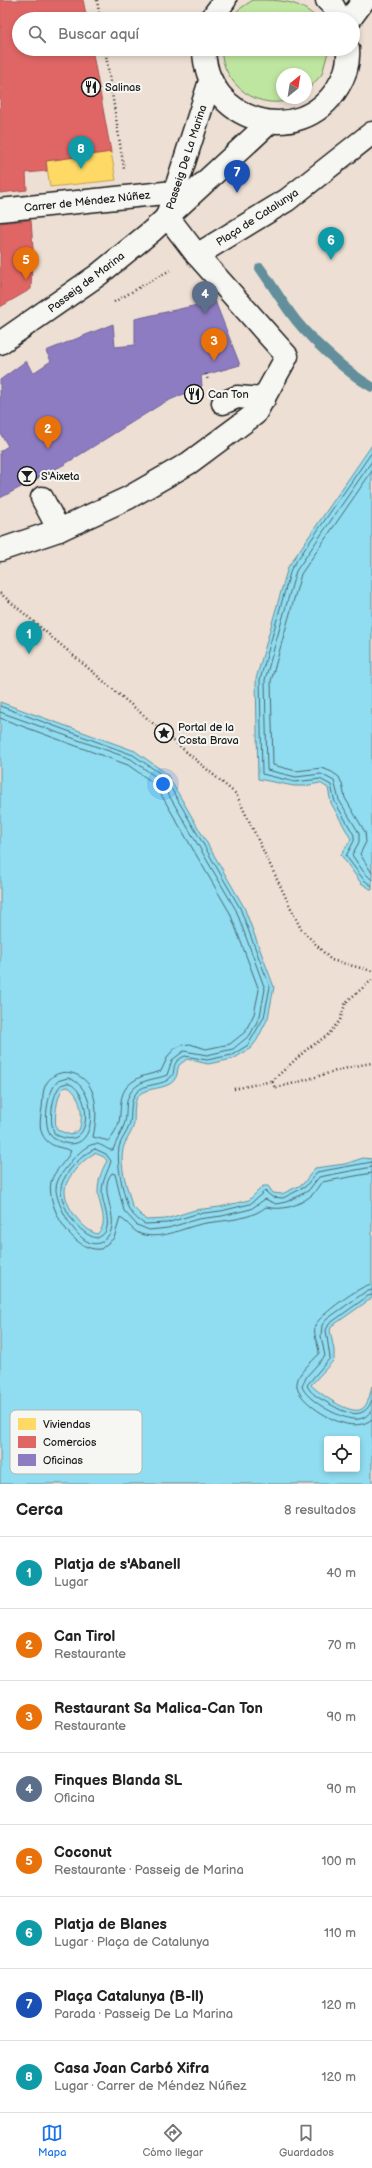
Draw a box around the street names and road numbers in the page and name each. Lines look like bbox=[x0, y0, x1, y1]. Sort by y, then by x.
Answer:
street label: Passeig De La Marina bbox=[163, 103, 210, 211]
street label: Plaça de Catalunya bbox=[214, 186, 301, 249]
street label: Carrer de Méndez Núñez bbox=[23, 188, 151, 215]
street label: Passeig de Marina bbox=[45, 249, 127, 315]

